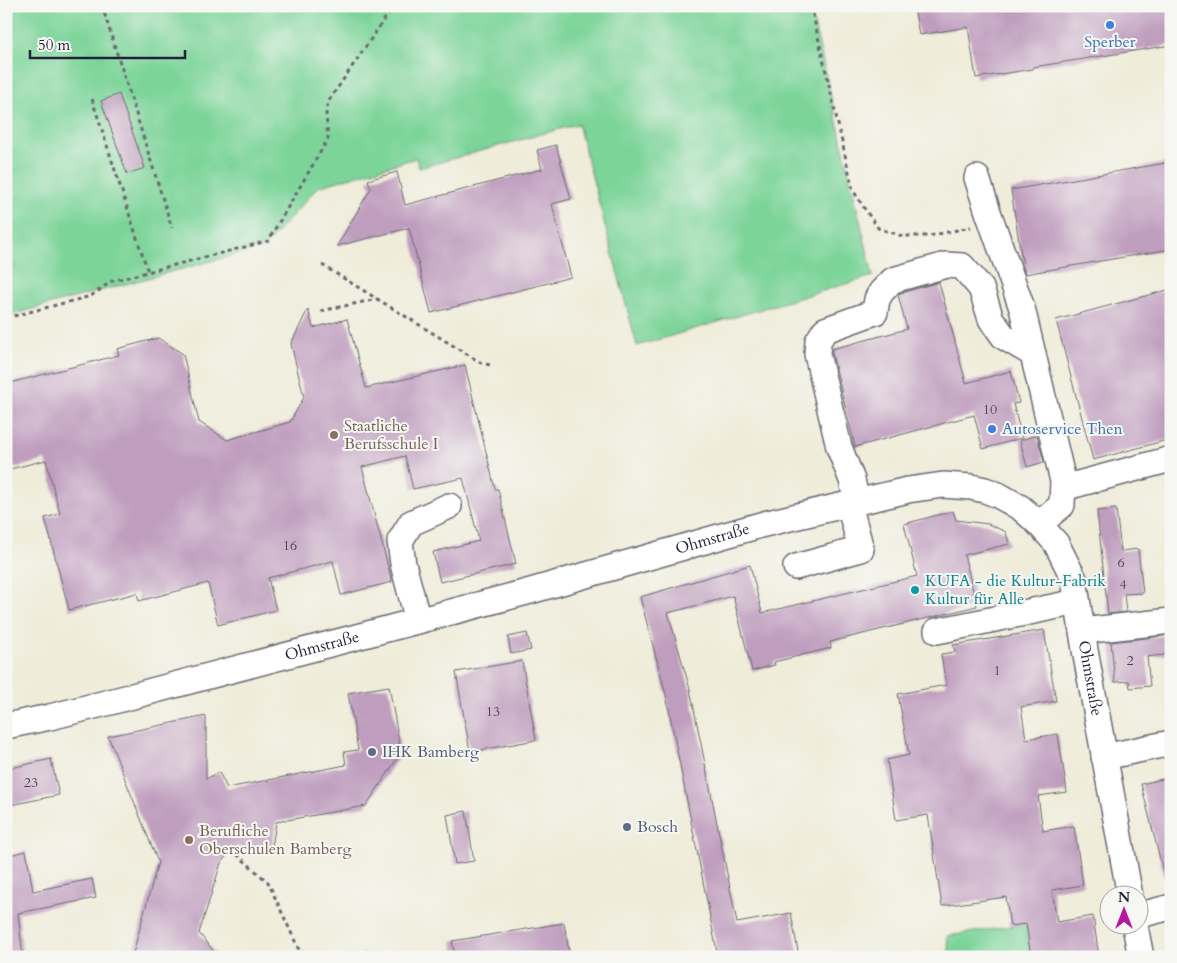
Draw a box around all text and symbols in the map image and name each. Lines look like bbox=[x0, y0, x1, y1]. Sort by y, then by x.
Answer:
marker: Sperber bbox=[1104, 19, 1116, 31]
scale bar bbox=[30, 28, 185, 60]
place label: Sperber bbox=[1084, 31, 1136, 53]
text: 50 m bbox=[38, 35, 70, 55]
house number: 10 bbox=[983, 400, 997, 419]
place label: Staatliche Berufsschule I bbox=[344, 415, 438, 455]
place label: Autoservice Then bbox=[1002, 418, 1123, 440]
marker: Autoservice Then bbox=[986, 423, 998, 435]
marker: Staatliche Berufsschule I bbox=[328, 429, 340, 441]
street label: Ohmstraße bbox=[673, 518, 752, 560]
house number: 16 bbox=[283, 536, 297, 555]
house number: 6 bbox=[1117, 553, 1125, 572]
place label: KUFA - die Kultur-Fabrik Kultur für Alle bbox=[925, 570, 1106, 610]
house number: 4 bbox=[1119, 575, 1127, 594]
marker: KUFA - die Kultur-Fabrik Kultur für Alle bbox=[909, 584, 921, 596]
street label: Ohmstraße bbox=[282, 626, 362, 666]
street label: Ohmstraße bbox=[1073, 639, 1108, 718]
house number: 2 bbox=[1126, 651, 1134, 670]
house number: 1 bbox=[993, 661, 1001, 680]
house number: 13 bbox=[486, 702, 500, 721]
place label: IHK Bamberg bbox=[382, 741, 479, 763]
marker: IHK Bamberg bbox=[366, 746, 378, 758]
house number: 23 bbox=[24, 773, 38, 792]
place label: Bosch bbox=[637, 816, 678, 838]
place label: Berufliche Oberschulen Bamberg bbox=[199, 820, 351, 860]
marker: Bosch bbox=[621, 821, 633, 833]
marker: Berufliche Oberschulen Bamberg bbox=[183, 834, 195, 846]
north arrow bbox=[1100, 886, 1150, 936]
text: N bbox=[1118, 888, 1130, 907]

